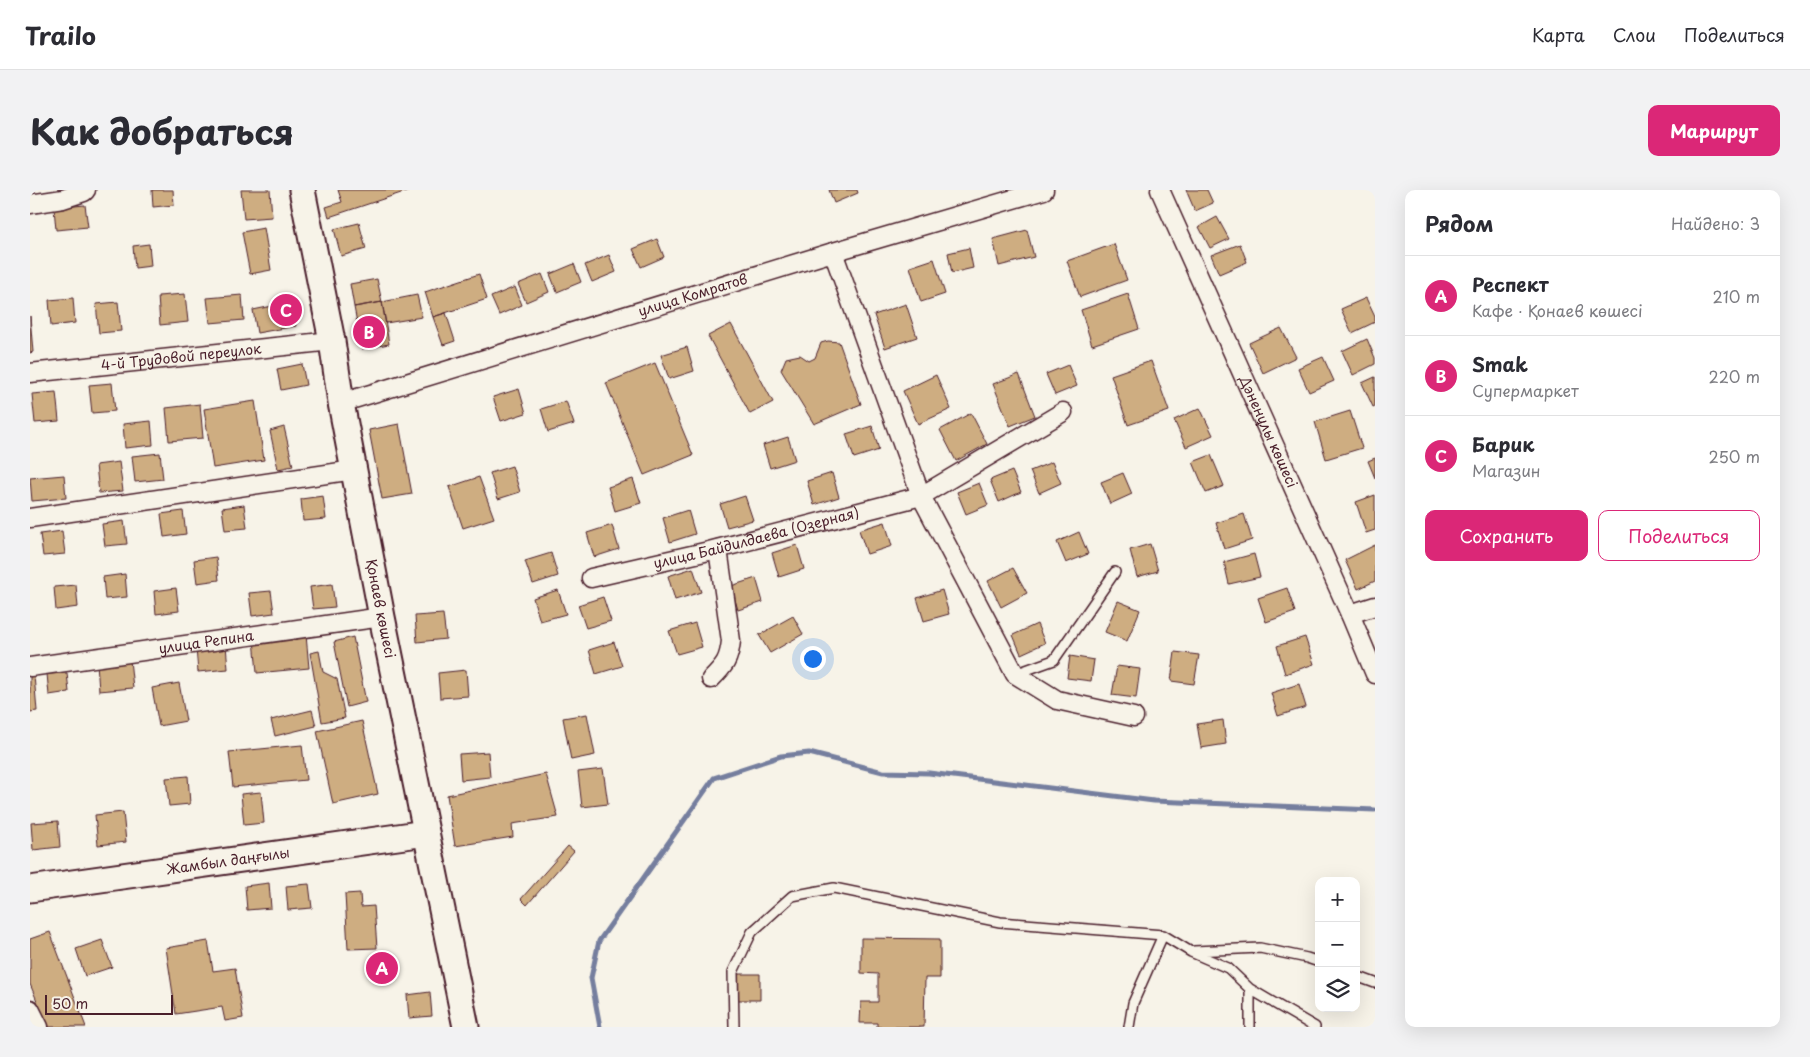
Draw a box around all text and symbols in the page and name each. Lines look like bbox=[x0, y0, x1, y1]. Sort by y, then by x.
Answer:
text: Trailo bbox=[25, 17, 96, 53]
text: Карта bbox=[1532, 21, 1585, 48]
text: Слои bbox=[1613, 21, 1656, 48]
text: Поделиться bbox=[1684, 21, 1785, 48]
text: Как добраться bbox=[30, 104, 294, 157]
button: Маршрут bbox=[1648, 105, 1780, 156]
text: Рядом bbox=[1425, 207, 1493, 239]
text: Найдено: 3 bbox=[1671, 211, 1760, 235]
street label: улица Комратов bbox=[635, 268, 750, 321]
text: Респект bbox=[1472, 270, 1549, 298]
text: A bbox=[1435, 284, 1447, 308]
text: 210 m bbox=[1712, 284, 1760, 308]
pin: C bbox=[270, 291, 302, 329]
text: Кафе · Қонаев көшесі bbox=[1472, 298, 1643, 322]
pin: B bbox=[353, 313, 385, 351]
street label: 4-й Трудовой переулок bbox=[100, 337, 263, 375]
text: Smak bbox=[1472, 350, 1528, 378]
text: B bbox=[1436, 364, 1446, 388]
text: 220 m bbox=[1709, 364, 1760, 388]
street label: Дәненұлы көшесі bbox=[1234, 371, 1303, 491]
text: Супермаркет bbox=[1472, 378, 1579, 402]
text: Барик bbox=[1472, 430, 1534, 458]
text: C bbox=[1435, 444, 1447, 468]
text: 250 m bbox=[1709, 444, 1760, 468]
text: Магазин bbox=[1472, 458, 1541, 482]
street label: улица Байдилдаева (Озерная) bbox=[651, 501, 861, 573]
button: Сохранить bbox=[1425, 510, 1588, 561]
button: Поделиться bbox=[1598, 510, 1760, 561]
street label: Қонаев көшесі bbox=[361, 557, 401, 660]
street label: улица Репина bbox=[157, 624, 255, 659]
your location bbox=[800, 646, 826, 672]
street label: Жамбыл даңғылы bbox=[165, 841, 291, 880]
map controls bbox=[1315, 877, 1360, 1012]
button: + bbox=[1315, 877, 1360, 922]
button: − bbox=[1315, 922, 1360, 967]
pin: A bbox=[366, 949, 398, 987]
button: layers bbox=[1315, 967, 1360, 1012]
scale bar bbox=[45, 992, 172, 1015]
text: 50 m bbox=[52, 993, 88, 1014]

